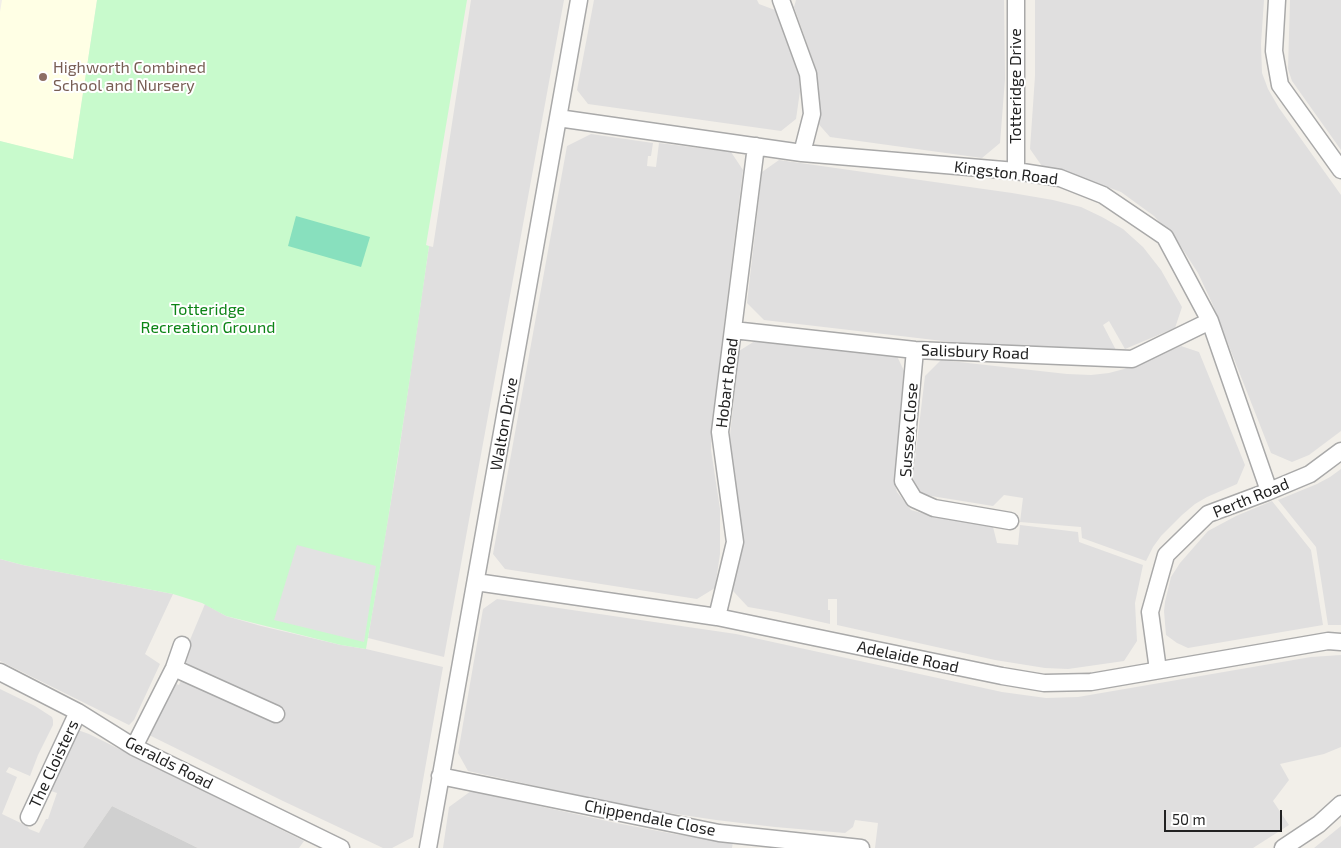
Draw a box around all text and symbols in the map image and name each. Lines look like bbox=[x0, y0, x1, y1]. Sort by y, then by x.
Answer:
street label: Totteridge Drive bbox=[1006, 28, 1026, 144]
place label: Highworth Combined School and Nursery bbox=[53, 58, 206, 96]
marker: Highworth Combined School and Nursery bbox=[37, 71, 49, 83]
street label: Kingston Road bbox=[953, 157, 1059, 189]
park label: Totteridge Recreation Ground bbox=[141, 300, 275, 338]
street label: Hobart Road bbox=[712, 337, 742, 429]
street label: Salisbury Road bbox=[921, 341, 1029, 363]
street label: Walton Drive bbox=[486, 376, 522, 472]
street label: Sussex Close bbox=[896, 382, 922, 478]
street label: Perth Road bbox=[1210, 474, 1292, 522]
street label: Adelaide Road bbox=[855, 637, 961, 677]
street label: The Cloisters bbox=[25, 717, 83, 811]
street label: Geralds Road bbox=[122, 733, 216, 793]
street label: Chippendale Close bbox=[583, 796, 717, 840]
scale bar bbox=[1166, 800, 1284, 832]
text: 50 m bbox=[1172, 810, 1206, 828]

